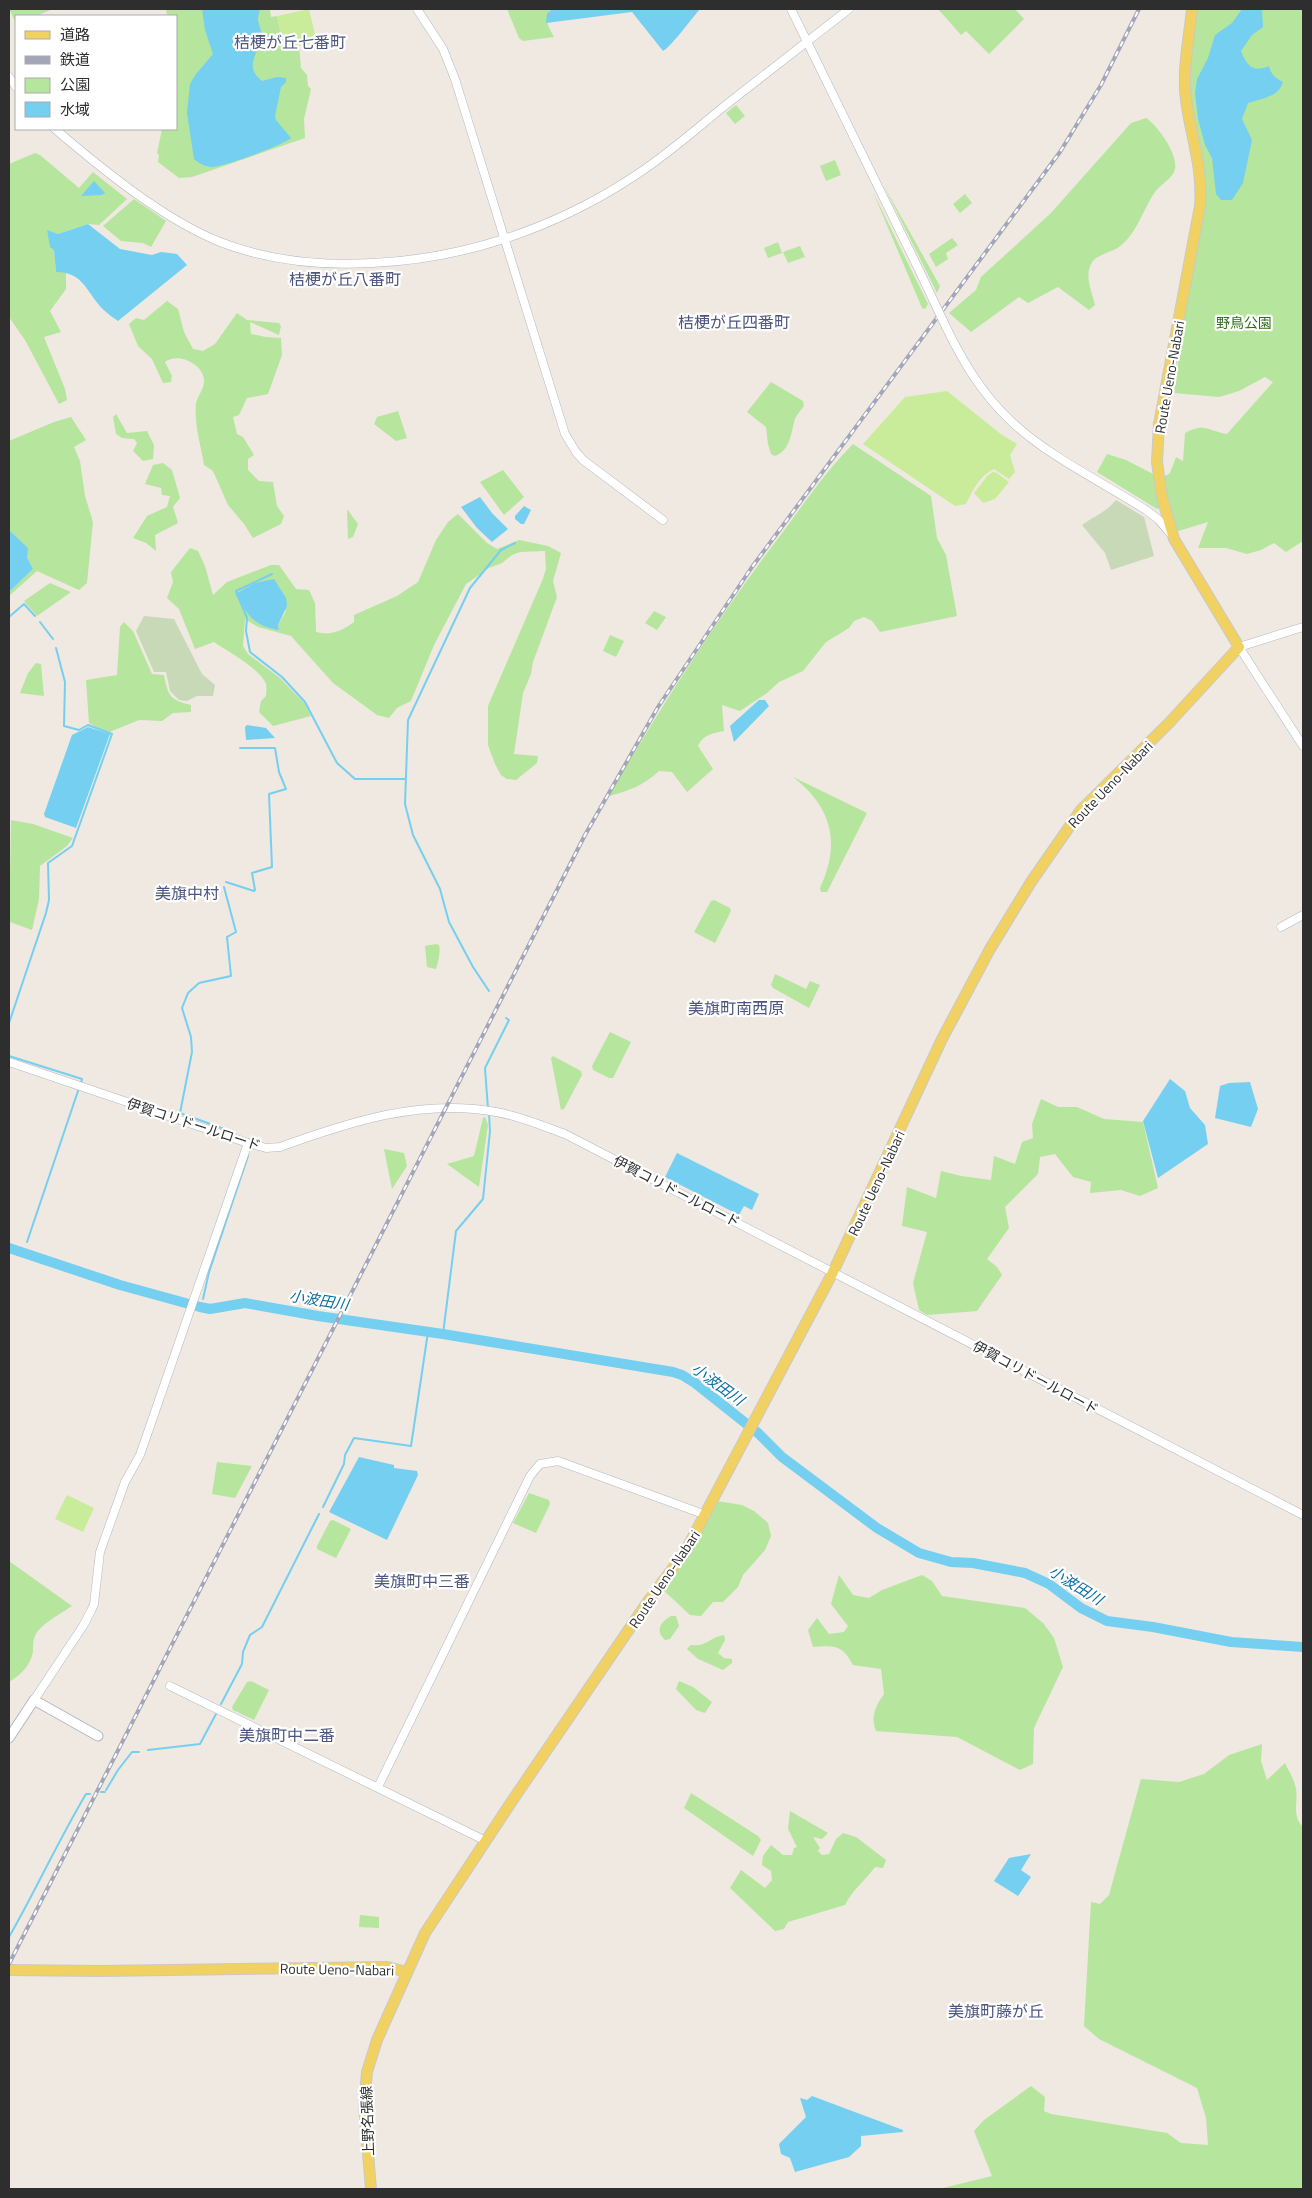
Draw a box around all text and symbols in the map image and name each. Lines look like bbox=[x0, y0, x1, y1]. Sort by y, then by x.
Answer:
legend bbox=[15, 15, 178, 130]
text: 道路 bbox=[60, 23, 90, 46]
district label: 桔梗が丘七番町 bbox=[234, 30, 346, 54]
text: 鉄道 bbox=[60, 48, 90, 71]
text: 公園 bbox=[60, 73, 90, 96]
text: 水域 bbox=[60, 98, 90, 121]
district label: 桔梗が丘八番町 bbox=[289, 267, 401, 291]
district label: 桔梗が丘四番町 bbox=[678, 310, 790, 334]
park label: 野鳥公園 bbox=[1216, 312, 1272, 333]
street label: Route Ueno-Nabari bbox=[1149, 319, 1189, 435]
street label: Route Ueno-Nabari bbox=[1063, 736, 1157, 832]
district label: 美旗中村 bbox=[155, 881, 219, 905]
district label: 美旗町南西原 bbox=[688, 996, 784, 1020]
street label: 伊賀コリドールロード bbox=[124, 1092, 264, 1156]
street label: Route Ueno-Nabari bbox=[842, 1127, 910, 1239]
street label: 伊賀コリドールロード bbox=[610, 1150, 744, 1232]
water label: 小波田川 bbox=[288, 1284, 352, 1316]
street label: 伊賀コリドールロード bbox=[969, 1335, 1103, 1419]
water label: 小波田川 bbox=[687, 1357, 751, 1412]
street label: Route Ueno-Nabari bbox=[623, 1526, 705, 1632]
water label: 小波田川 bbox=[1044, 1559, 1109, 1612]
district label: 美旗町中三番 bbox=[374, 1569, 470, 1593]
district label: 美旗町中二番 bbox=[239, 1723, 335, 1747]
street label: Route Ueno-Nabari bbox=[280, 1958, 394, 1980]
district label: 美旗町藤が丘 bbox=[948, 1999, 1044, 2023]
street label: 上野名張線 bbox=[355, 2086, 379, 2156]

